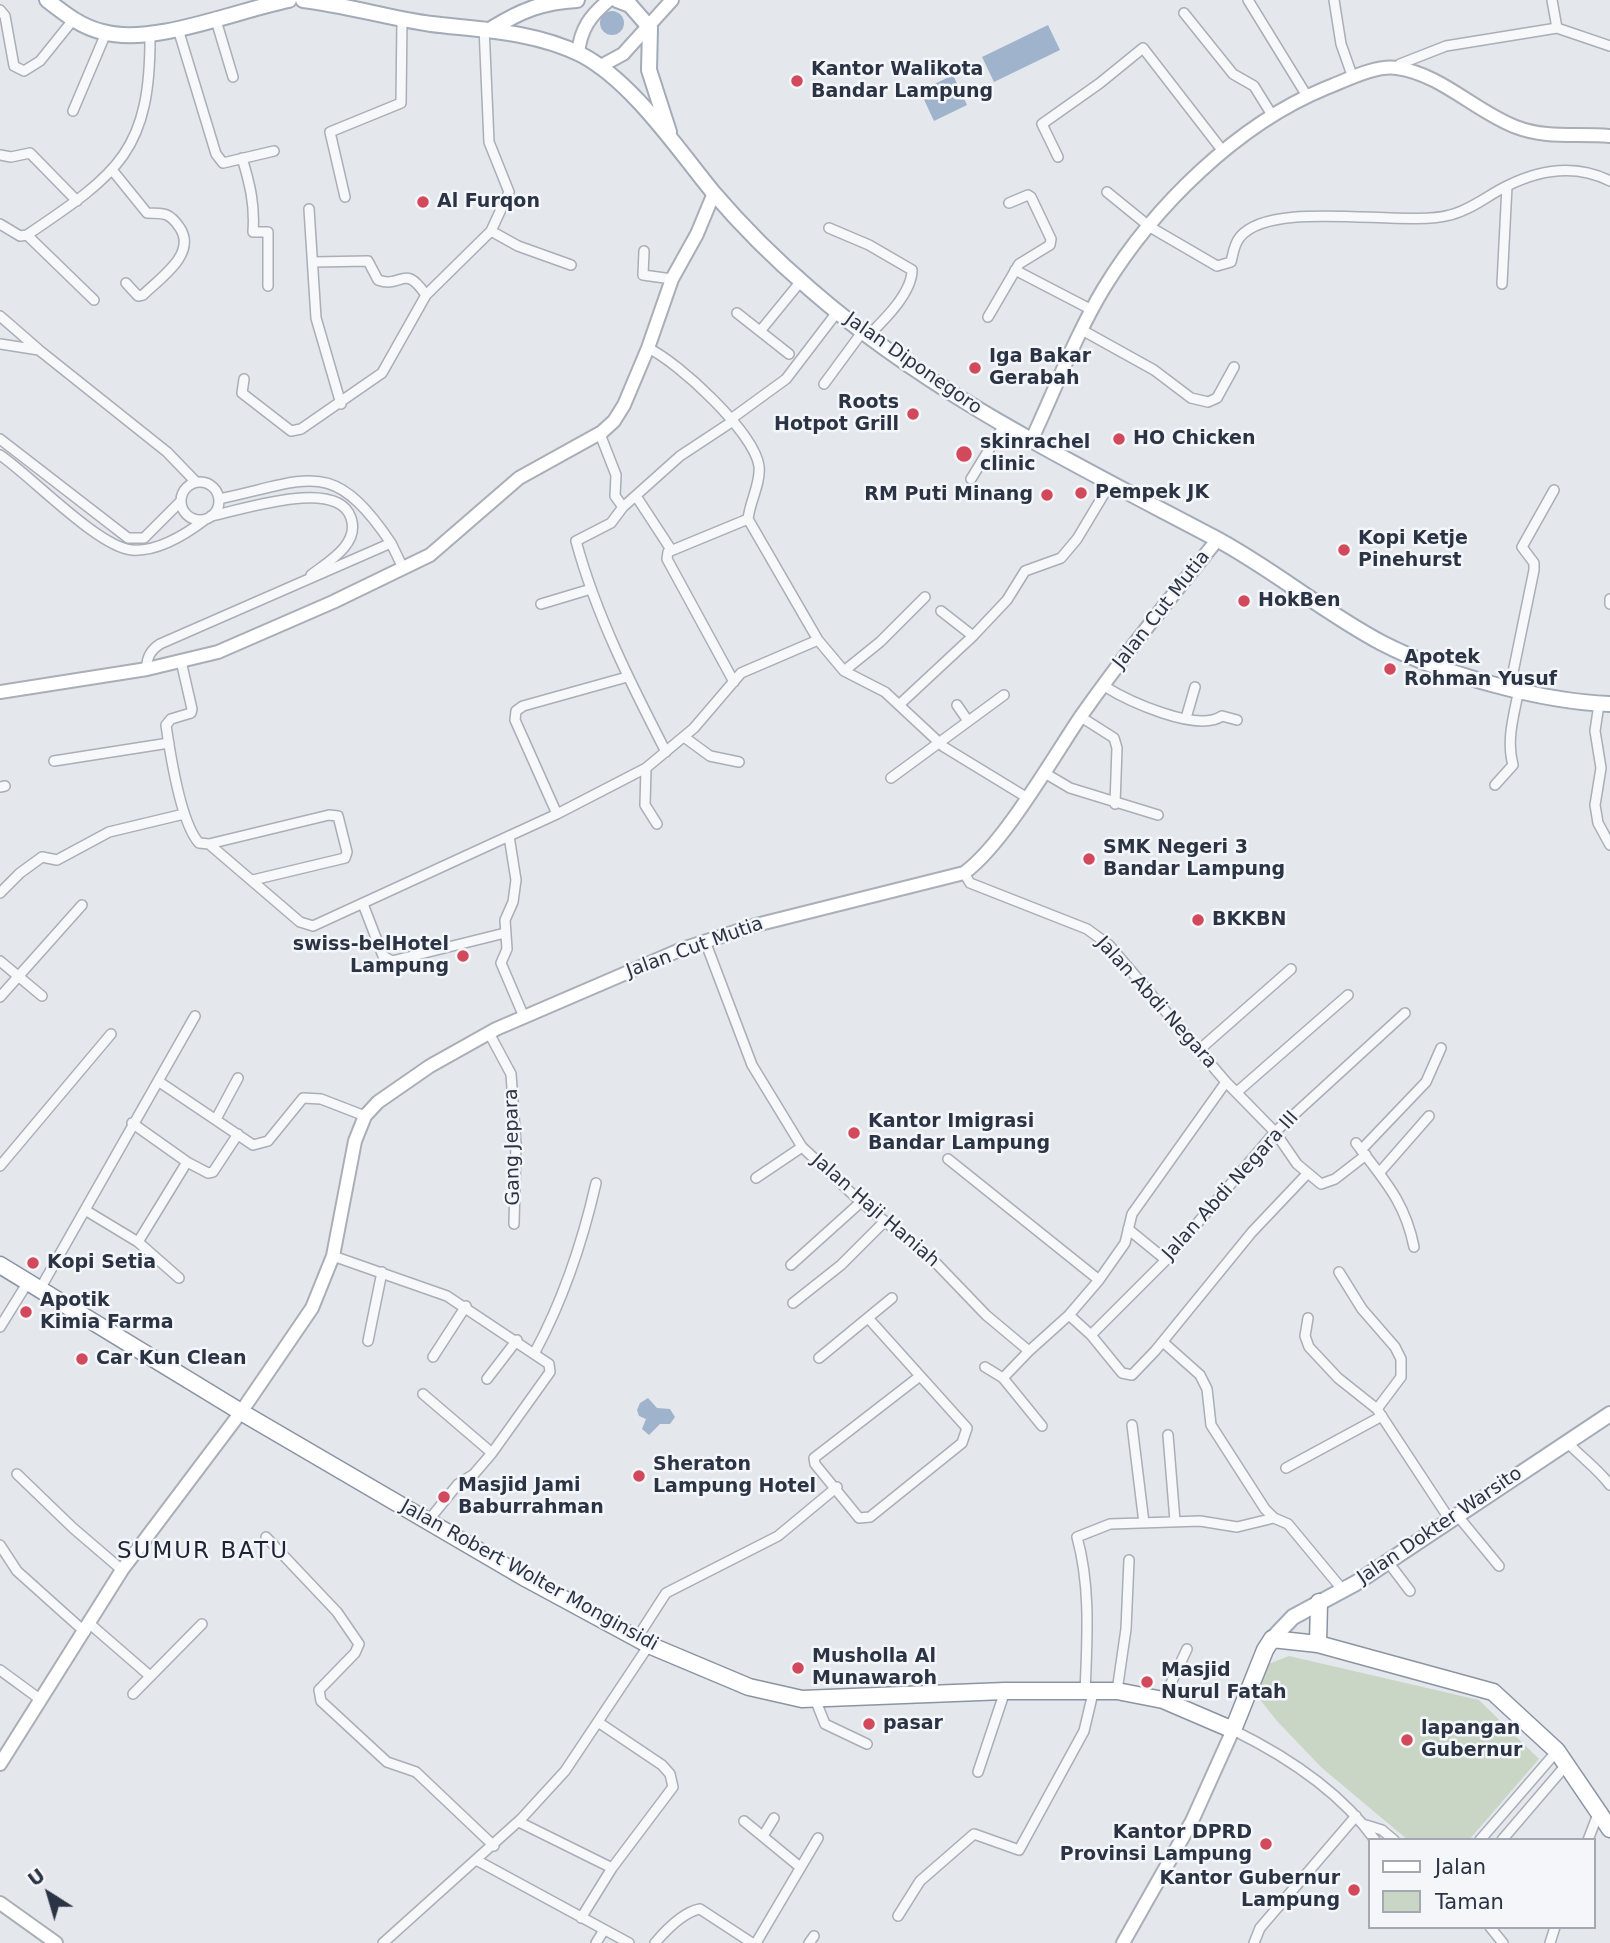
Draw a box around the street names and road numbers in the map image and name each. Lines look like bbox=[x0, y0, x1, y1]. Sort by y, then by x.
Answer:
street label: Jalan Diponegoro bbox=[840, 308, 986, 420]
street label: Jalan Cut Mutia bbox=[1109, 546, 1215, 674]
street label: Jalan Cut Mutia bbox=[624, 913, 766, 983]
street label: Jalan Abdi Negara bbox=[1091, 932, 1221, 1074]
street label: Gang Jepara bbox=[501, 1088, 525, 1206]
street label: Jalan Abdi Negara III bbox=[1158, 1107, 1304, 1265]
street label: Jalan Haji Haniah bbox=[806, 1149, 944, 1273]
street label: Jalan Dokter Warsito bbox=[1353, 1462, 1527, 1590]
street label: Jalan Robert Wolter Monginsidi bbox=[396, 1496, 662, 1656]

